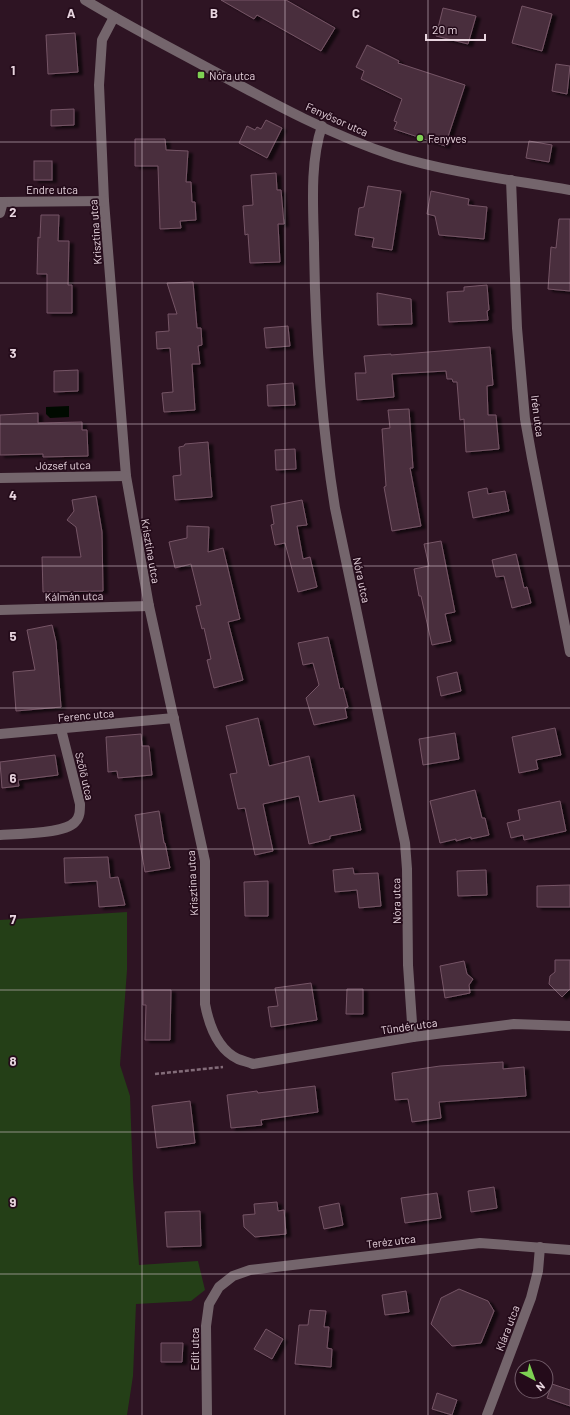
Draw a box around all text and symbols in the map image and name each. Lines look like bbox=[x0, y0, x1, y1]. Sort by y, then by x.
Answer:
text: A bbox=[67, 5, 76, 21]
text: B bbox=[210, 5, 218, 21]
text: C bbox=[352, 5, 360, 21]
scale bar bbox=[426, 16, 485, 42]
text: 20 m bbox=[432, 22, 458, 36]
text: 1 bbox=[11, 62, 15, 78]
place label: Nóra utca bbox=[209, 69, 255, 82]
marker: Nóra utca bbox=[196, 70, 206, 80]
street label: Fenyősor utca bbox=[304, 99, 370, 139]
place label: Fenyves bbox=[428, 132, 467, 145]
marker: Fenyves bbox=[415, 133, 425, 143]
street label: Endre utca bbox=[26, 183, 78, 196]
street label: Krisztina utca bbox=[86, 199, 104, 265]
text: 2 bbox=[9, 204, 17, 220]
text: 3 bbox=[9, 345, 17, 361]
street label: Irén utca bbox=[529, 394, 547, 438]
street label: József utca bbox=[35, 458, 91, 472]
text: 4 bbox=[9, 487, 17, 503]
street label: Krisztina utca bbox=[139, 518, 163, 584]
street label: Nóra utca bbox=[351, 556, 373, 604]
street label: Kálmán utca bbox=[45, 589, 103, 603]
text: 5 bbox=[9, 628, 17, 644]
street label: Ferenc utca bbox=[57, 706, 115, 724]
street label: Szőlő utca bbox=[73, 751, 97, 801]
text: 6 bbox=[10, 770, 17, 786]
street label: Krisztina utca bbox=[184, 850, 200, 916]
street label: Nóra utca bbox=[389, 878, 403, 924]
text: 7 bbox=[10, 911, 17, 927]
street label: Tündér utca bbox=[380, 1016, 438, 1036]
text: 8 bbox=[9, 1053, 17, 1069]
text: 9 bbox=[10, 1194, 17, 1210]
street label: Teréz utca bbox=[366, 1232, 416, 1250]
street label: Klára utca bbox=[492, 1303, 522, 1353]
street label: Edit utca bbox=[188, 1328, 201, 1370]
north arrow bbox=[514, 1359, 554, 1399]
text: N bbox=[534, 1380, 548, 1394]

